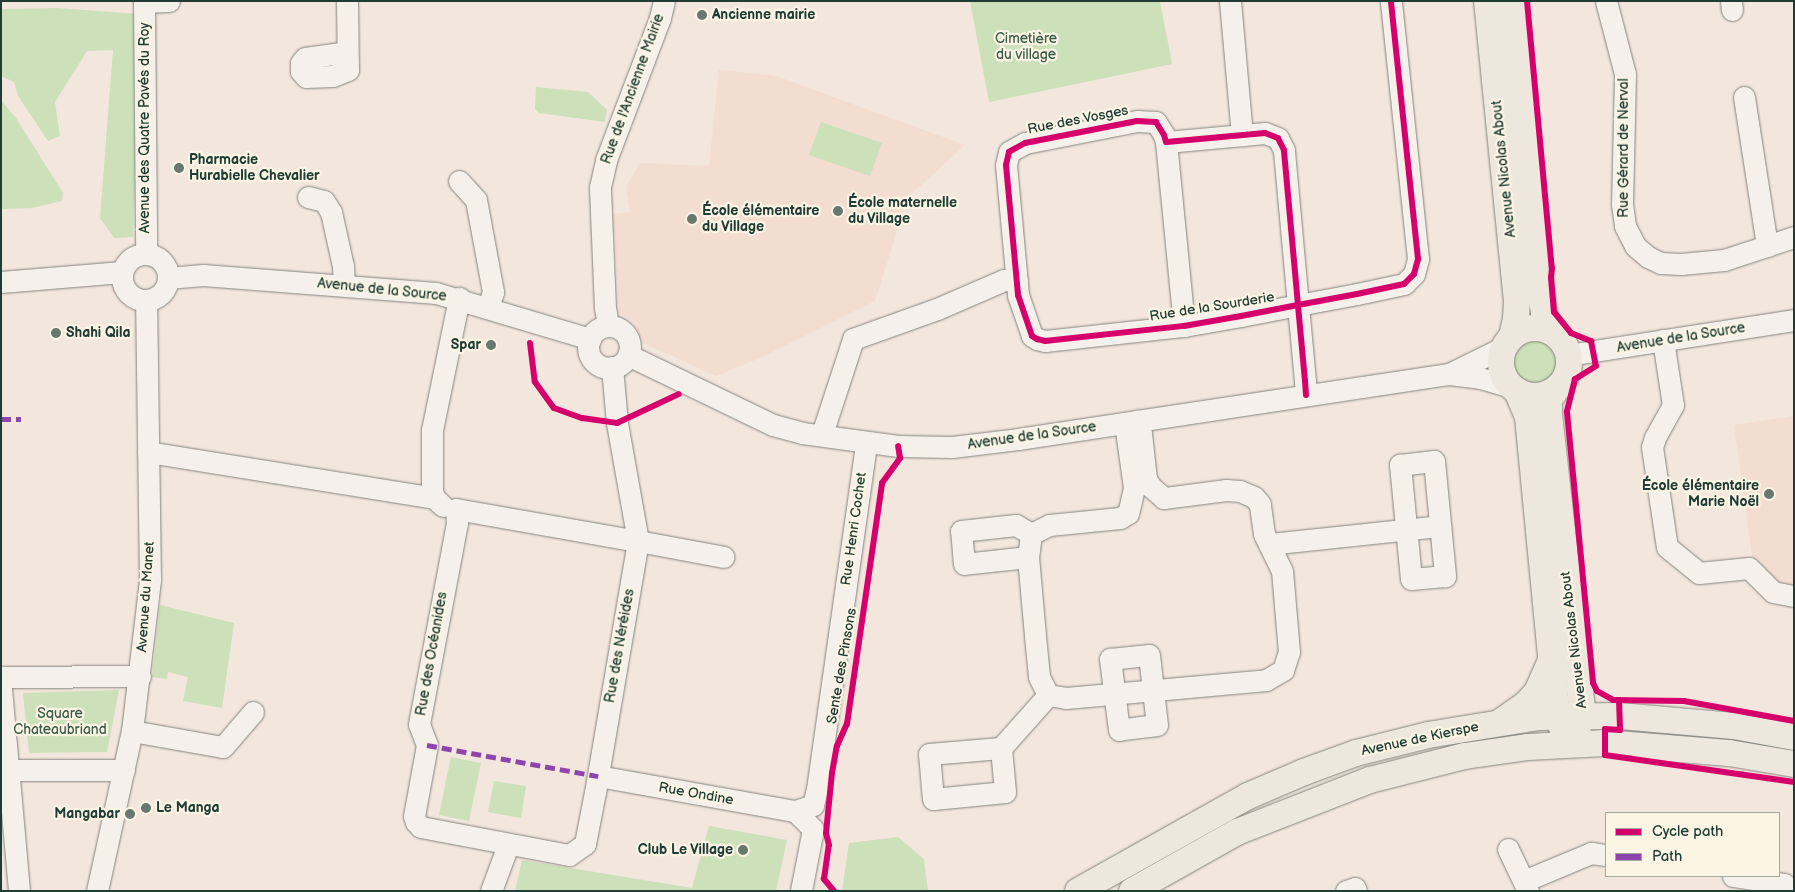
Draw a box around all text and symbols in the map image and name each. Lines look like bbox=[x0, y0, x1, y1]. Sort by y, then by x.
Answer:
place label: Ancienne mairie bbox=[712, 7, 815, 23]
marker: Ancienne mairie bbox=[696, 9, 708, 21]
street label: Rue de l'Ancienne Mairie bbox=[598, 12, 668, 166]
street label: Avenue des Quatre Pavés du Roy bbox=[137, 22, 153, 234]
park label: Cimetière du village bbox=[995, 31, 1057, 64]
street label: Rue Gérard de Nerval bbox=[1616, 78, 1632, 218]
street label: Avenue Nicolas About bbox=[1488, 100, 1520, 238]
street label: Rue des Vosges bbox=[1026, 102, 1130, 138]
place label: Pharmacie Hurabielle Chevalier bbox=[189, 152, 320, 184]
marker: Pharmacie Hurabielle Chevalier bbox=[173, 162, 185, 174]
place label: École maternelle du Village bbox=[848, 195, 957, 228]
place label: École élémentaire du Village bbox=[702, 203, 819, 236]
marker: École maternelle du Village bbox=[832, 205, 844, 217]
marker: École élémentaire du Village bbox=[686, 213, 698, 225]
street label: Avenue de la Source bbox=[316, 275, 448, 305]
street label: Rue de la Sourderie bbox=[1148, 289, 1276, 325]
street label: Avenue de la Source bbox=[1615, 320, 1747, 356]
place label: Shahi Qila bbox=[66, 325, 131, 341]
marker: Shahi Qila bbox=[50, 327, 62, 339]
place label: Spar bbox=[451, 337, 481, 353]
marker: Spar bbox=[485, 339, 497, 351]
street label: Avenue de la Source bbox=[966, 419, 1098, 453]
street label: Rue Henri Cochet bbox=[838, 471, 870, 587]
place label: École élémentaire Marie Noël bbox=[1642, 478, 1759, 511]
marker: École élémentaire Marie Noël bbox=[1763, 488, 1775, 500]
street label: Avenue du Manet bbox=[134, 541, 158, 653]
street label: Avenue Nicolas About bbox=[1557, 571, 1591, 709]
street label: Rue des Néréides bbox=[602, 588, 638, 704]
street label: Rue des Océanides bbox=[413, 591, 451, 717]
street label: Sente des Pinsons bbox=[824, 607, 860, 725]
park label: Square Chateaubriand bbox=[13, 706, 107, 739]
street label: Avenue de Kierspe bbox=[1360, 718, 1480, 760]
street label: Rue Ondine bbox=[657, 779, 735, 809]
place label: Le Manga bbox=[156, 800, 220, 816]
marker: Le Manga bbox=[140, 802, 152, 814]
place label: Mangabar bbox=[54, 806, 120, 822]
marker: Mangabar bbox=[124, 808, 136, 820]
legend bbox=[1605, 812, 1780, 877]
text: Cycle path bbox=[1652, 822, 1723, 841]
place label: Club Le Village bbox=[637, 842, 733, 858]
marker: Club Le Village bbox=[737, 844, 749, 856]
text: Path bbox=[1652, 847, 1682, 866]

